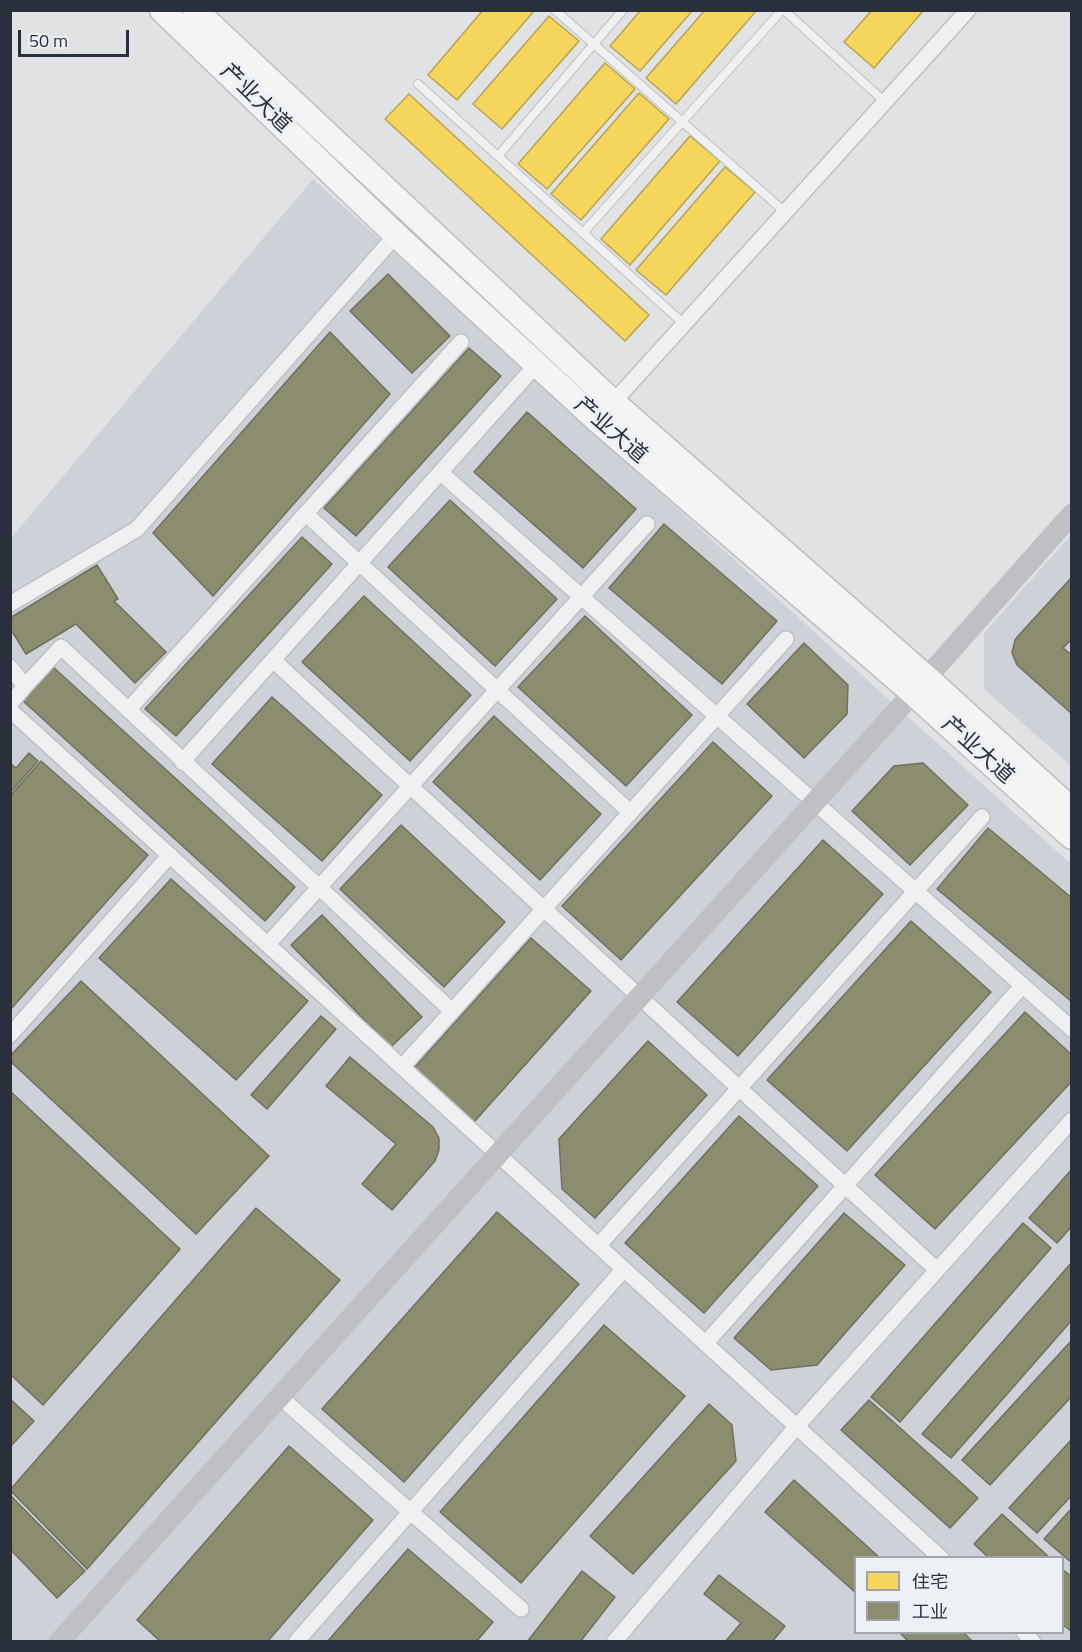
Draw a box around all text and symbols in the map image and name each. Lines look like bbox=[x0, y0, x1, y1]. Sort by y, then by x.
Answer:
scale bar bbox=[21, 18, 132, 56]
text: 50 m bbox=[29, 27, 68, 54]
street label: 产业大道 bbox=[214, 59, 296, 139]
street label: 产业大道 bbox=[568, 392, 652, 470]
street label: 产业大道 bbox=[935, 712, 1019, 790]
legend bbox=[854, 1556, 1064, 1634]
text: 住宅 bbox=[912, 1568, 948, 1595]
text: 工业 bbox=[912, 1598, 948, 1625]

